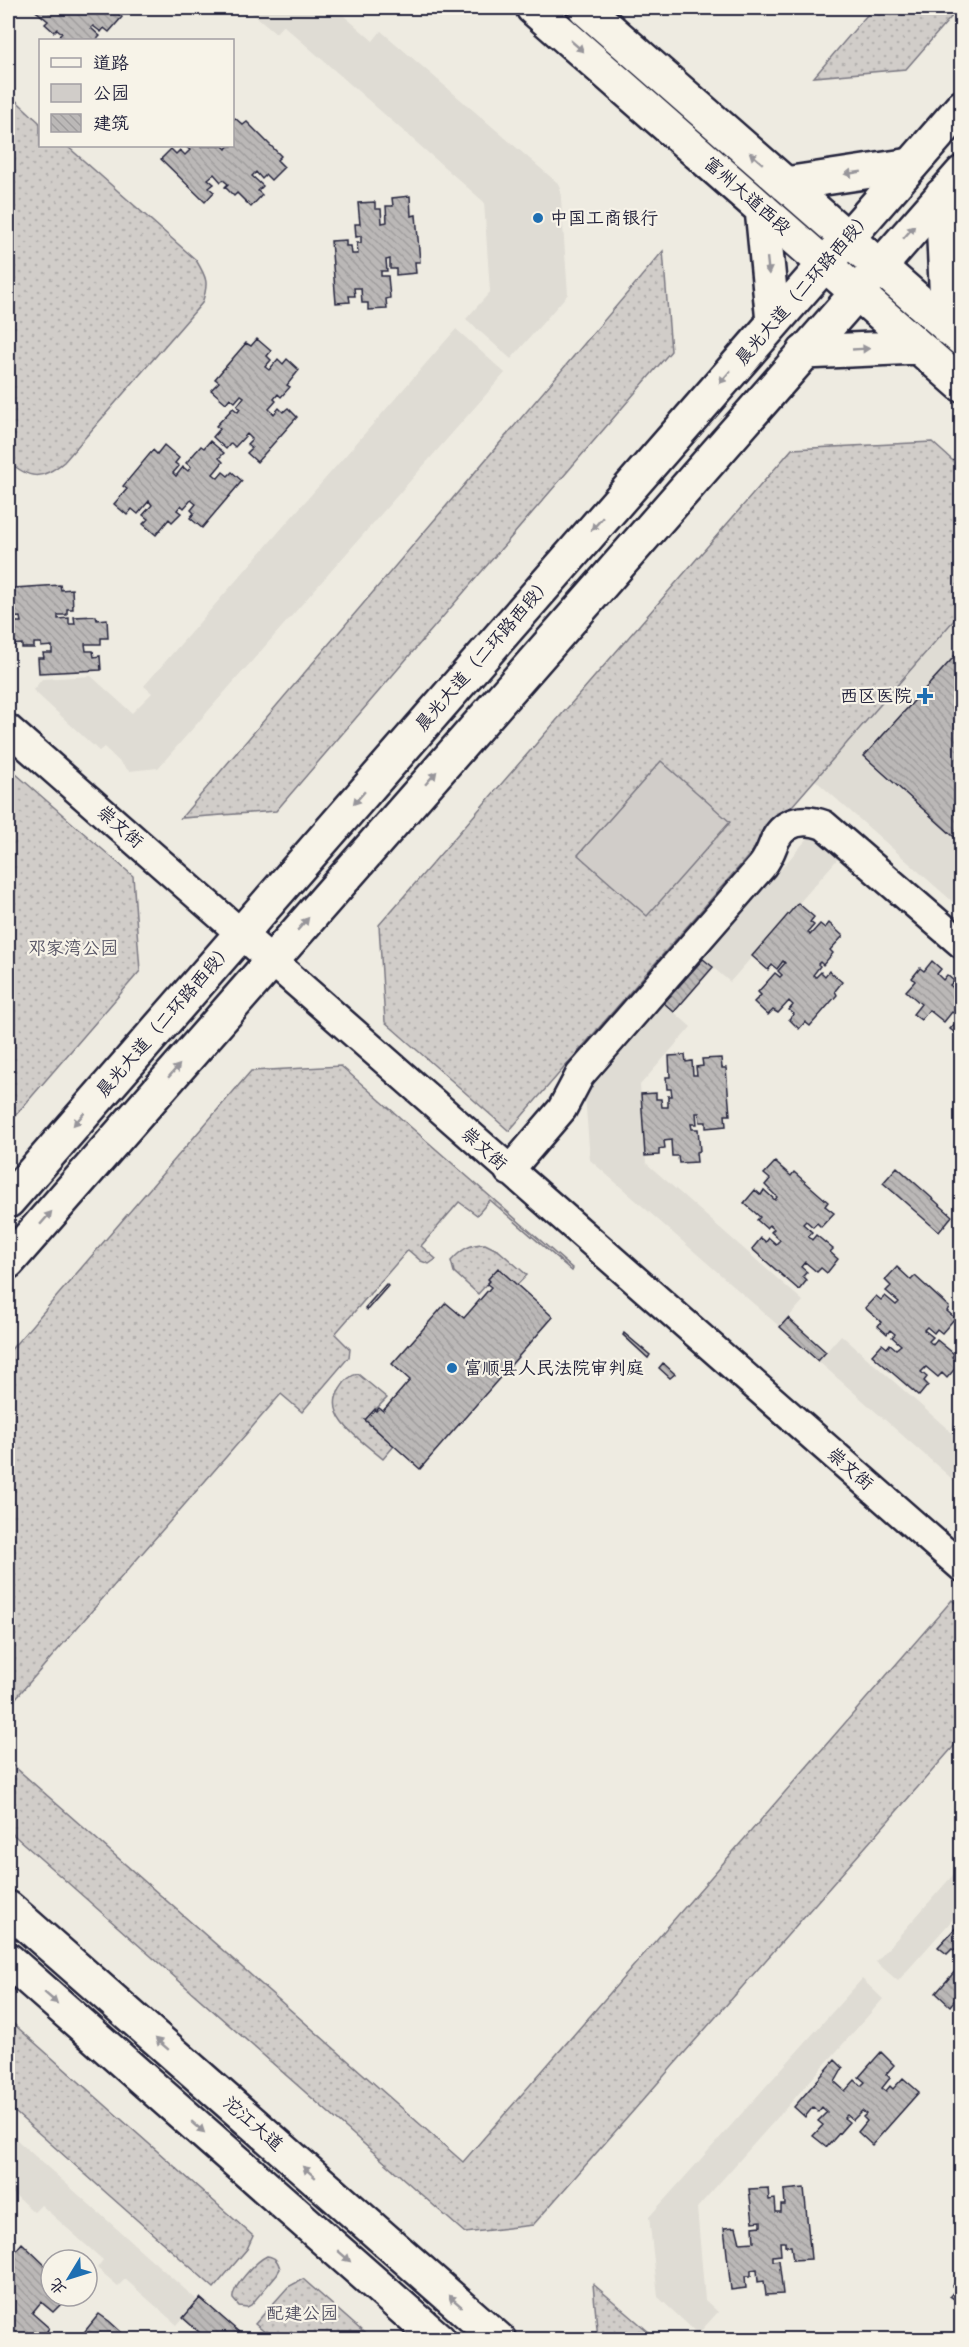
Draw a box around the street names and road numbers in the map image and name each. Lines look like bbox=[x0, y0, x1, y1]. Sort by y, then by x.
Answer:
street label: 富州大道西段 bbox=[699, 152, 795, 240]
street label: 晨光大道（二环路西段） bbox=[730, 206, 878, 370]
street label: 晨光大道（二环路西段） bbox=[410, 572, 558, 736]
street label: 崇文街 bbox=[92, 801, 148, 853]
street label: 晨光大道（二环路西段） bbox=[91, 938, 239, 1102]
street label: 崇文街 bbox=[456, 1122, 512, 1176]
street label: 崇文街 bbox=[822, 1443, 878, 1495]
street label: 沱江大道 bbox=[218, 2092, 288, 2156]

